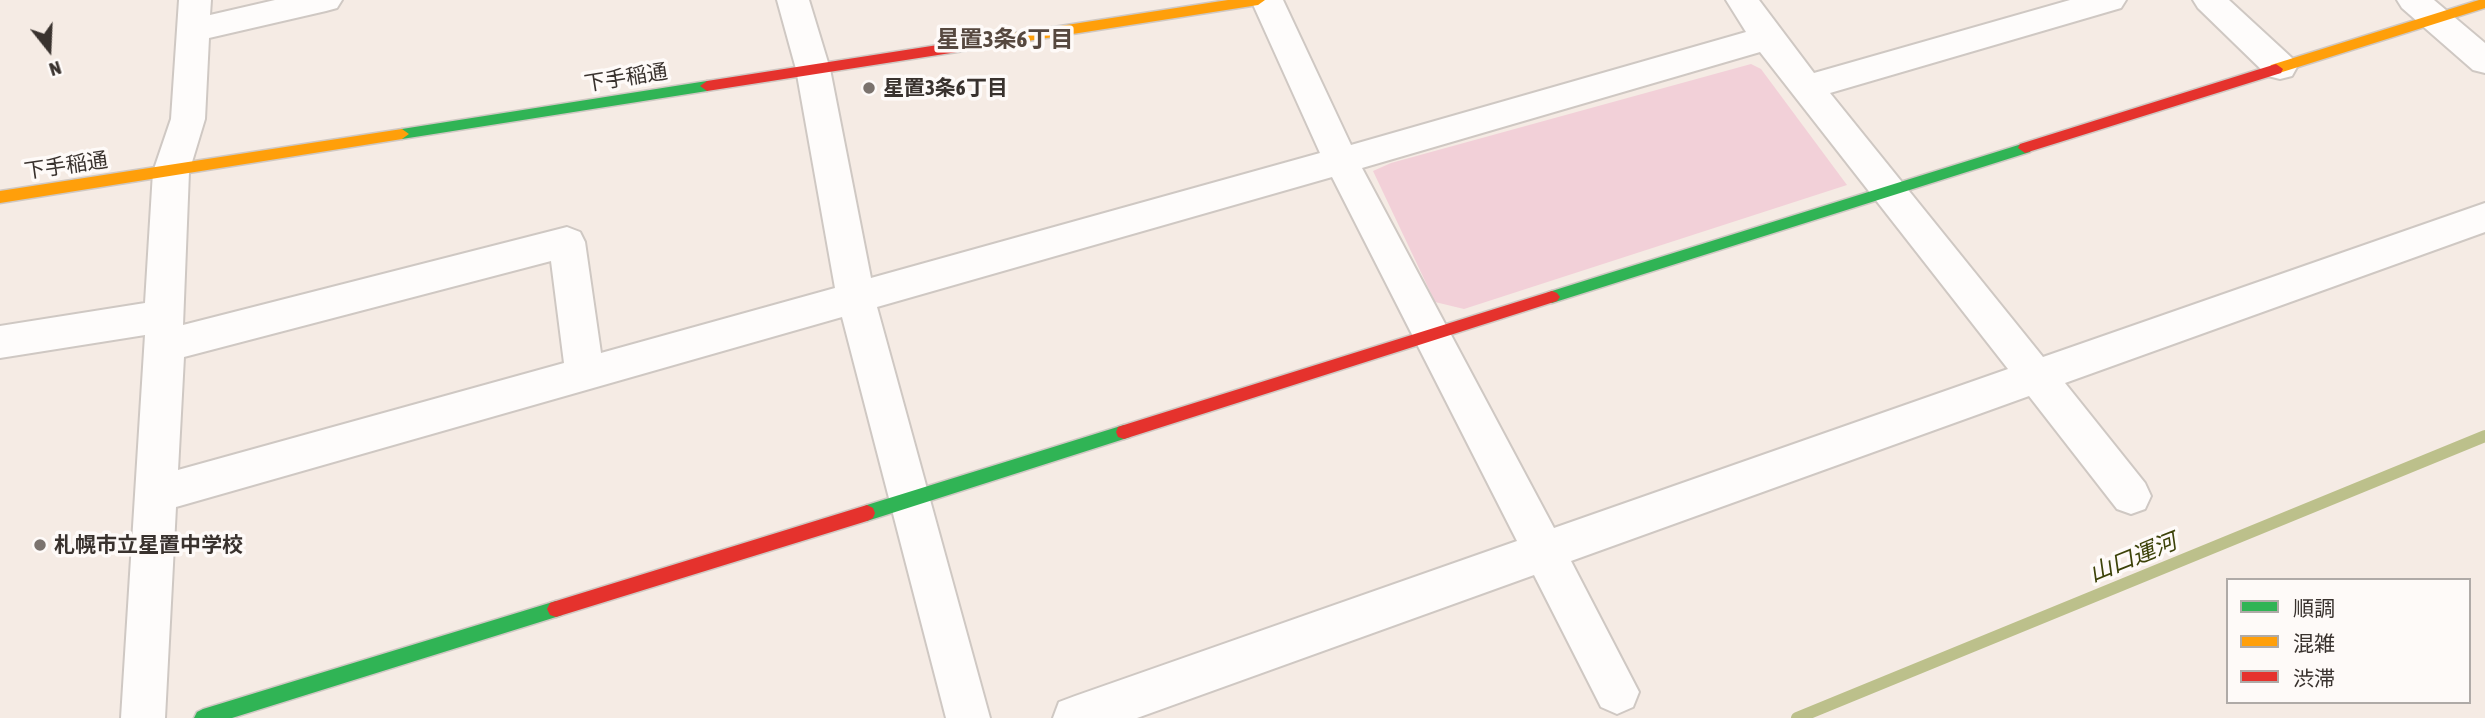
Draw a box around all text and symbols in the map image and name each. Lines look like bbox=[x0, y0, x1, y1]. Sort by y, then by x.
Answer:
north arrow bbox=[14, 14, 84, 84]
district label: 星置3条6丁目 bbox=[937, 26, 1073, 54]
text: N bbox=[47, 57, 64, 81]
street label: 下手稲通 bbox=[583, 59, 669, 97]
place label: 星置3条6丁目 bbox=[883, 75, 1008, 101]
marker: 星置3条6丁目 bbox=[861, 80, 877, 96]
street label: 下手稲通 bbox=[23, 148, 109, 184]
water label: 山口運河 bbox=[2085, 528, 2181, 588]
place label: 札幌市立星置中学校 bbox=[54, 532, 243, 558]
marker: 札幌市立星置中学校 bbox=[32, 537, 48, 553]
legend bbox=[2226, 578, 2471, 704]
text: 順調 bbox=[2293, 596, 2335, 620]
text: 混雑 bbox=[2293, 631, 2335, 655]
text: 渋滞 bbox=[2293, 666, 2335, 690]

